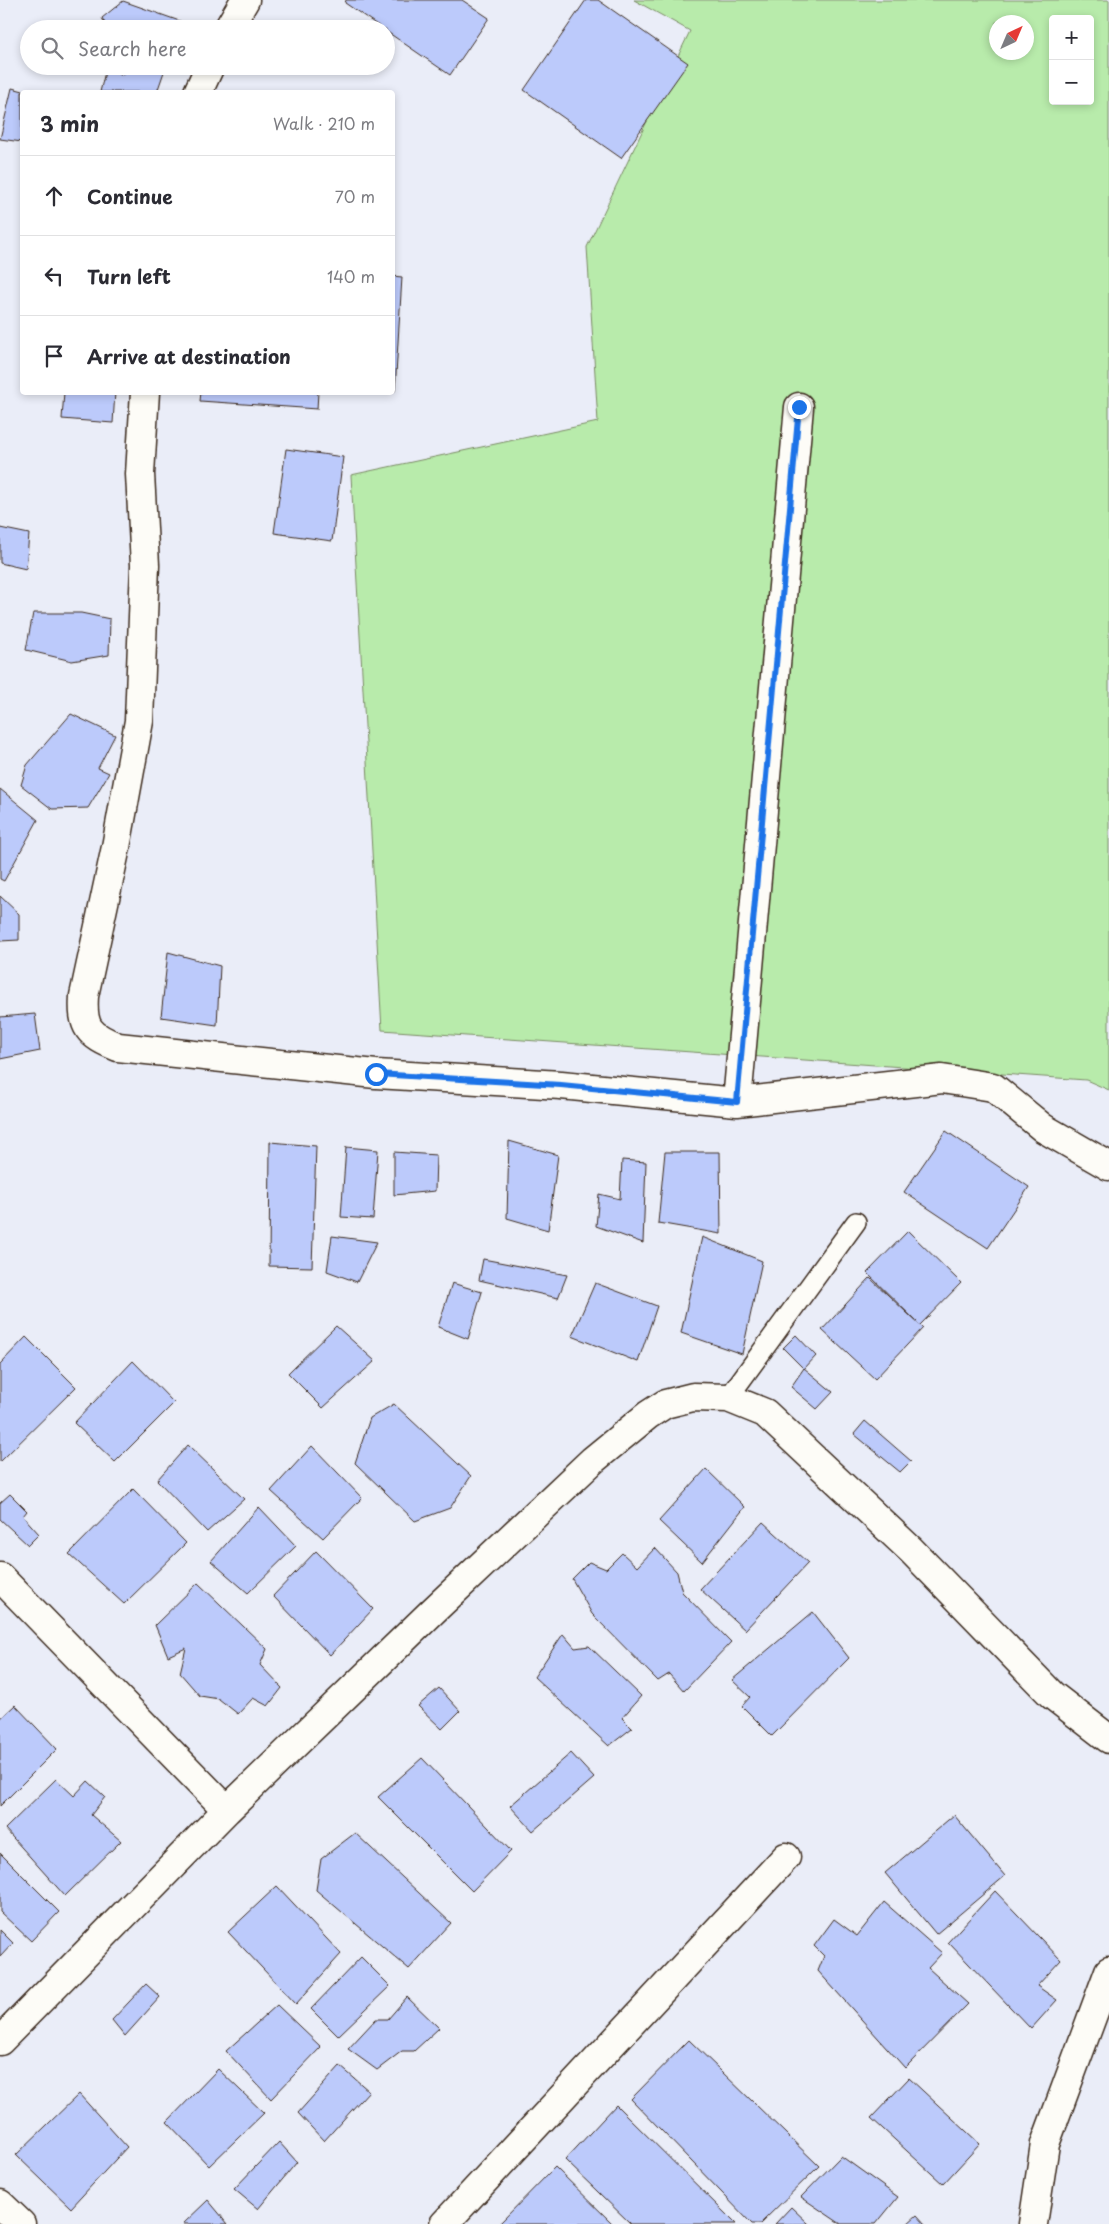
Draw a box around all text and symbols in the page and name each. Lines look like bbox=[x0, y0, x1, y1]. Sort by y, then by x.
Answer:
north arrow bbox=[989, 15, 1034, 60]
map controls bbox=[1049, 15, 1094, 105]
button: + bbox=[1049, 15, 1094, 60]
search box bbox=[20, 20, 395, 75]
icon: search bbox=[38, 34, 66, 62]
text: Search here bbox=[78, 34, 187, 62]
button: − bbox=[1049, 60, 1094, 105]
text: 3 min bbox=[40, 107, 99, 139]
text: Walk · 210 m bbox=[273, 111, 375, 135]
icon: ahead bbox=[40, 182, 68, 210]
text: Continue bbox=[87, 182, 173, 210]
text: 70 m bbox=[335, 184, 375, 208]
icon: left bbox=[40, 262, 68, 290]
text: Turn left bbox=[87, 262, 171, 290]
text: 140 m bbox=[327, 264, 375, 288]
icon: arrive bbox=[40, 342, 68, 370]
text: Arrive at destination bbox=[87, 342, 291, 370]
route end bbox=[788, 396, 811, 419]
route start bbox=[365, 1063, 388, 1086]

